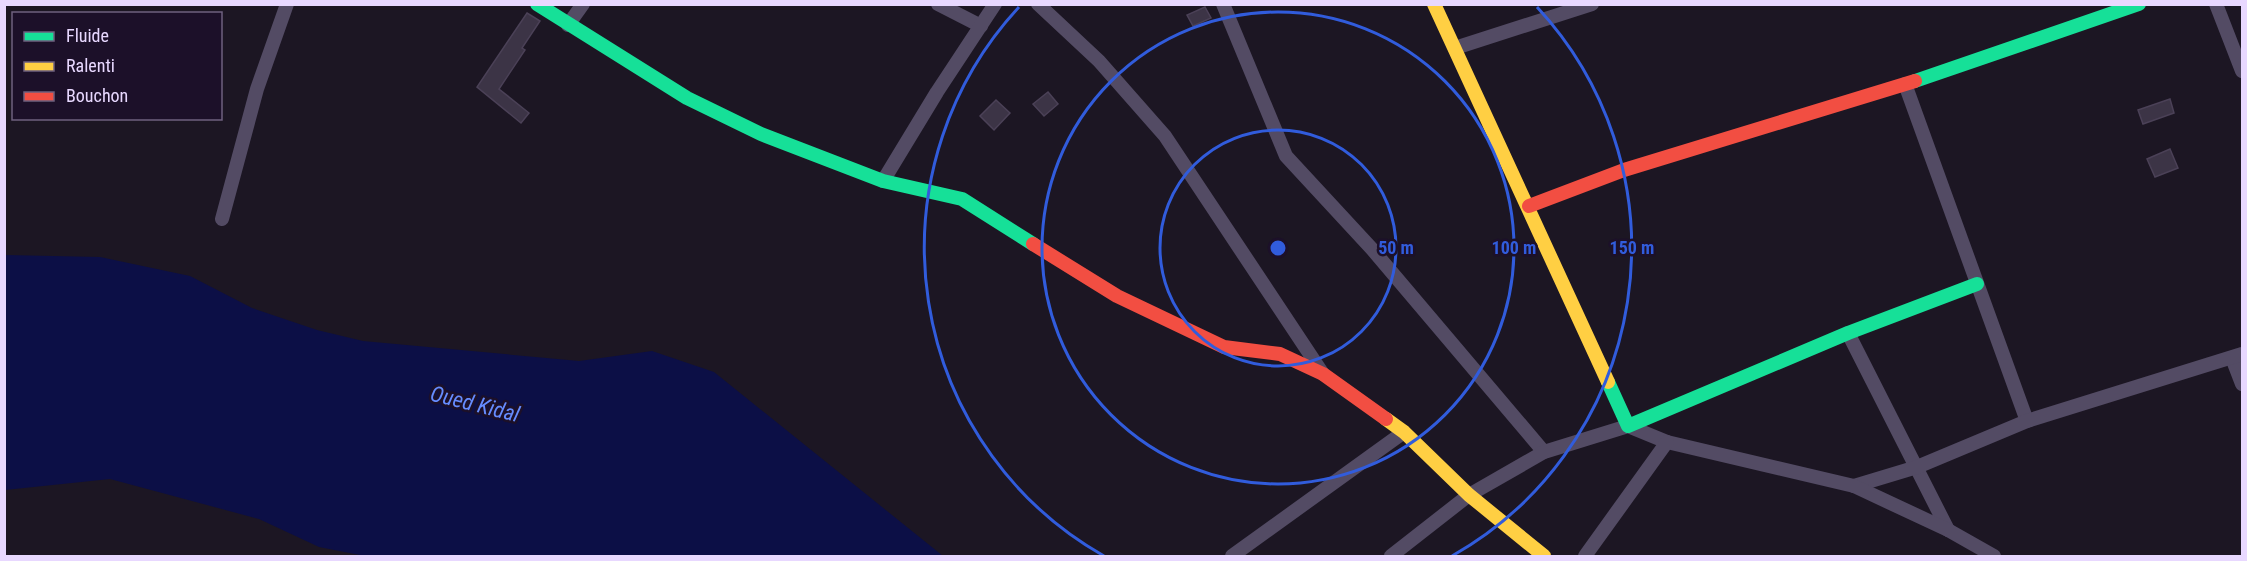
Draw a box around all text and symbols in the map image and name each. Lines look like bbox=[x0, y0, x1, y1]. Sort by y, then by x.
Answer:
legend bbox=[12, 12, 222, 120]
text: Fluide bbox=[66, 25, 109, 46]
text: Ralenti bbox=[66, 55, 115, 76]
text: Bouchon bbox=[66, 85, 128, 106]
text: 50 m bbox=[1378, 237, 1414, 258]
text: 100 m bbox=[1492, 237, 1536, 258]
text: 150 m bbox=[1610, 237, 1654, 258]
centre of rings bbox=[1268, 238, 1288, 258]
water label: Oued Kidal bbox=[428, 381, 523, 427]

